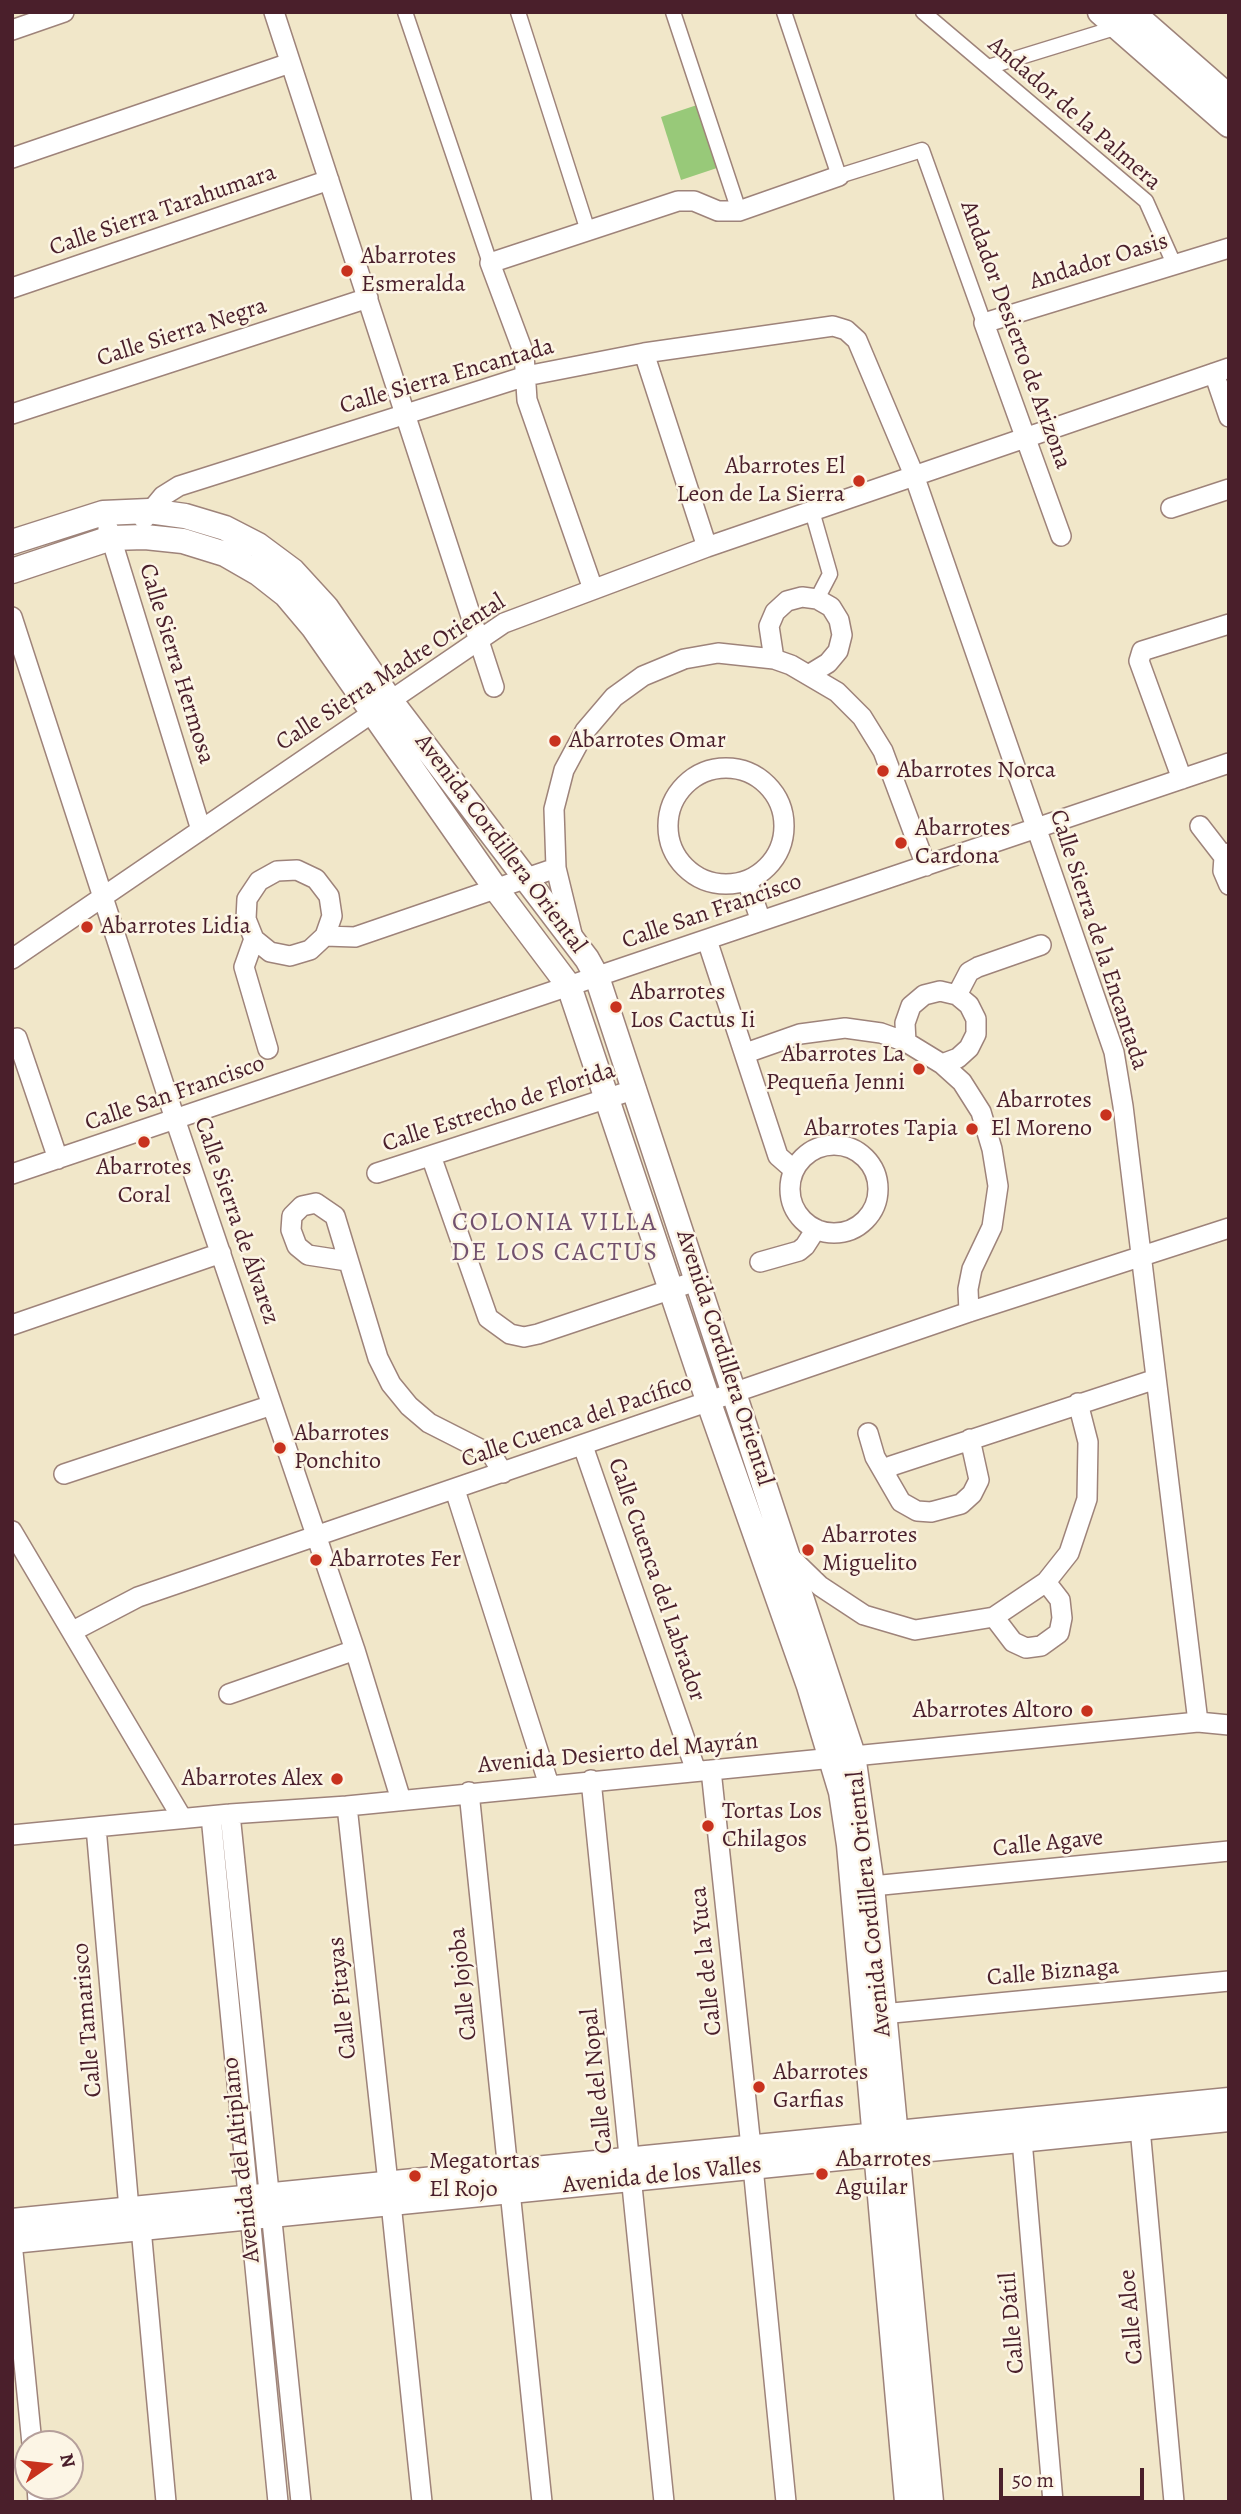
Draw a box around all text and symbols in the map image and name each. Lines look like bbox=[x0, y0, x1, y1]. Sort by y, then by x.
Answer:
street label: Andador de la Palmera bbox=[981, 31, 1167, 197]
street label: Calle Sierra Tarahumara bbox=[46, 159, 280, 263]
street label: Andador Desierto de Arizona bbox=[953, 197, 1077, 473]
street label: Andador Oasis bbox=[1026, 227, 1172, 297]
place label: Abarrotes Esmeralda bbox=[361, 243, 466, 299]
marker: Abarrotes Esmeralda bbox=[339, 263, 355, 279]
street label: Calle Sierra Negra bbox=[93, 292, 271, 374]
street label: Calle Sierra Encantada bbox=[337, 333, 557, 421]
place label: Abarrotes El Leon de La Sierra bbox=[676, 453, 845, 509]
marker: Abarrotes El Leon de La Sierra bbox=[851, 473, 867, 489]
street label: Calle Sierra Hermosa bbox=[132, 560, 220, 768]
street label: Calle Sierra Madre Oriental bbox=[271, 588, 511, 758]
place label: Abarrotes Omar bbox=[569, 727, 726, 755]
street label: Avenida Cordillera Oriental bbox=[408, 729, 592, 959]
marker: Abarrotes Omar bbox=[547, 733, 563, 749]
place label: Abarrotes Norca bbox=[897, 757, 1056, 785]
marker: Abarrotes Norca bbox=[875, 763, 891, 779]
street label: Calle Sierra de la Encantada bbox=[1042, 806, 1154, 1074]
place label: Abarrotes Cardona bbox=[915, 815, 1010, 871]
marker: Abarrotes Cardona bbox=[893, 835, 909, 851]
street label: Calle San Francisco bbox=[618, 868, 806, 956]
place label: Abarrotes Lidia bbox=[101, 913, 251, 941]
marker: Abarrotes Lidia bbox=[79, 919, 95, 935]
place label: Abarrotes Los Cactus Ii bbox=[630, 979, 755, 1035]
marker: Abarrotes Los Cactus Ii bbox=[608, 999, 624, 1015]
place label: Abarrotes La Pequeña Jenni bbox=[766, 1041, 905, 1097]
street label: Calle San Francisco bbox=[81, 1050, 269, 1138]
street label: Calle Estrecho de Florida bbox=[379, 1057, 619, 1159]
marker: Abarrotes La Pequeña Jenni bbox=[911, 1061, 927, 1077]
place label: Abarrotes El Moreno bbox=[991, 1087, 1092, 1143]
marker: Abarrotes El Moreno bbox=[1098, 1107, 1114, 1123]
street label: Calle Sierra de Álvarez bbox=[187, 1113, 285, 1329]
place label: Abarrotes Tapia bbox=[804, 1115, 958, 1143]
marker: Abarrotes Tapia bbox=[964, 1121, 980, 1137]
marker: Abarrotes Coral bbox=[136, 1134, 152, 1150]
place label: Abarrotes Coral bbox=[96, 1154, 192, 1210]
district label: COLONIA VILLA DE LOS CACTUS bbox=[453, 1208, 657, 1270]
street label: Avenida Cordillera Oriental bbox=[669, 1226, 779, 1490]
street label: Calle Cuenca del Pacífico bbox=[458, 1369, 696, 1475]
place label: Abarrotes Ponchito bbox=[294, 1420, 389, 1476]
marker: Abarrotes Ponchito bbox=[272, 1440, 288, 1456]
street label: Calle Cuenca del Labrador bbox=[601, 1455, 711, 1705]
place label: Abarrotes Miguelito bbox=[822, 1522, 917, 1578]
marker: Abarrotes Miguelito bbox=[800, 1542, 816, 1558]
place label: Abarrotes Fer bbox=[330, 1546, 461, 1574]
marker: Abarrotes Fer bbox=[308, 1552, 324, 1568]
place label: Abarrotes Altoro bbox=[913, 1697, 1073, 1725]
marker: Abarrotes Altoro bbox=[1079, 1703, 1095, 1719]
street label: Avenida Desierto del Mayrán bbox=[477, 1727, 759, 1781]
place label: Abarrotes Alex bbox=[182, 1765, 323, 1793]
street label: Avenida Cordillera Oriental bbox=[842, 1770, 898, 2038]
marker: Abarrotes Alex bbox=[329, 1771, 345, 1787]
place label: Tortas Los Chilagos bbox=[722, 1798, 822, 1854]
marker: Tortas Los Chilagos bbox=[700, 1818, 716, 1834]
street label: Calle Agave bbox=[991, 1824, 1105, 1864]
street label: Calle de la Yuca bbox=[685, 1885, 729, 2037]
street label: Calle Jojoba bbox=[444, 1926, 484, 2042]
street label: Calle Pitayas bbox=[322, 1935, 364, 2061]
street label: Calle Tamarisco bbox=[67, 1942, 109, 2098]
street label: Calle Biznaga bbox=[986, 1953, 1120, 1993]
street label: Calle del Nopal bbox=[576, 2007, 620, 2155]
street label: Avenida del Altiplano bbox=[217, 2056, 267, 2264]
place label: Abarrotes Garfias bbox=[773, 2059, 868, 2115]
marker: Abarrotes Garfias bbox=[751, 2079, 767, 2095]
place label: Abarrotes Aguilar bbox=[836, 2146, 931, 2202]
place label: Megatortas El Rojo bbox=[429, 2148, 540, 2204]
street label: Avenida de los Valles bbox=[561, 2151, 763, 2201]
marker: Abarrotes Aguilar bbox=[814, 2166, 830, 2182]
marker: Megatortas El Rojo bbox=[407, 2168, 423, 2184]
street label: Calle Aloe bbox=[1113, 2268, 1151, 2366]
street label: Calle Dátil bbox=[994, 2271, 1032, 2375]
north arrow bbox=[14, 2430, 84, 2500]
text: N bbox=[53, 2451, 82, 2470]
scale bar bbox=[1003, 2454, 1148, 2498]
text: 50 m bbox=[1012, 2466, 1054, 2494]

